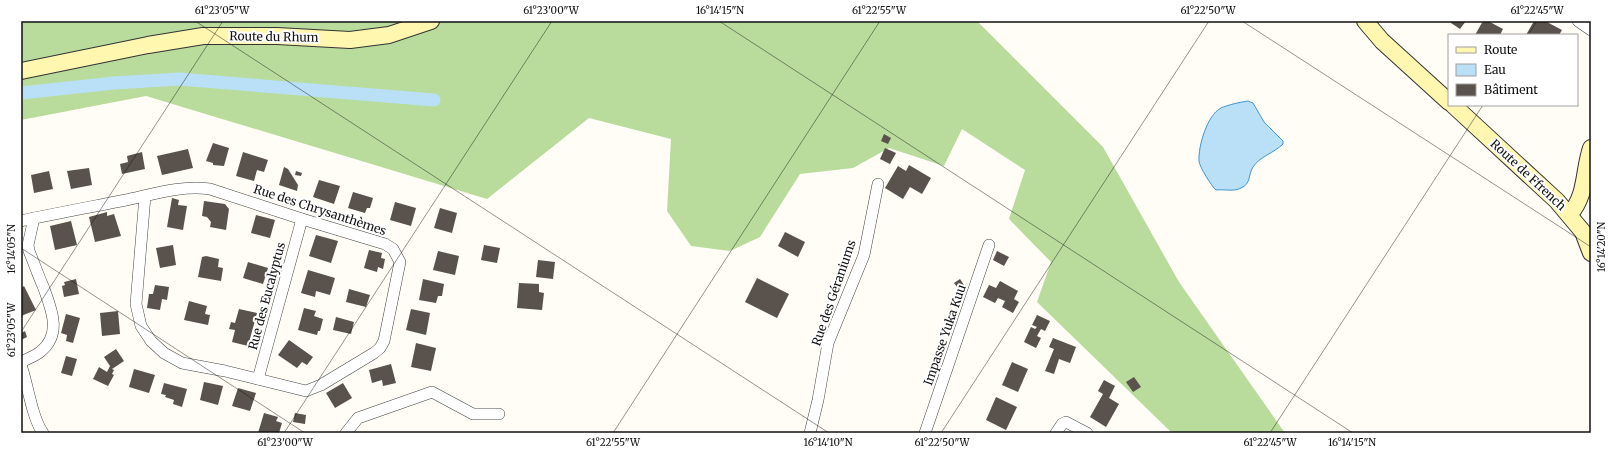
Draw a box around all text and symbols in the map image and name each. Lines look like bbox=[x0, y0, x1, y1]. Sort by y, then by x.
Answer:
text: 61°23'05"W bbox=[195, 4, 250, 17]
text: 61°23'00"W bbox=[523, 4, 580, 17]
text: 16°14'15"N bbox=[696, 4, 744, 17]
text: 61°22'55"W bbox=[852, 4, 907, 17]
text: 61°22'50"W bbox=[1180, 4, 1237, 17]
text: 61°22'45"W bbox=[1510, 4, 1565, 17]
street label: Route du Rhum bbox=[229, 28, 319, 45]
legend bbox=[1448, 34, 1578, 106]
text: Route bbox=[1484, 42, 1517, 57]
text: Eau bbox=[1484, 62, 1506, 77]
text: Bâtiment bbox=[1484, 82, 1538, 97]
street label: Route de Ffrench bbox=[1488, 136, 1569, 213]
street label: Rue des Chrysanthèmes bbox=[252, 181, 388, 238]
text: 16°14'20"N bbox=[1595, 221, 1608, 272]
text: 16°14'05"N bbox=[5, 224, 18, 274]
street label: Rue des Géraniums bbox=[808, 238, 859, 348]
street label: Rue des Eucalyptus bbox=[245, 240, 288, 351]
street label: Impasse Yuka Kuu bbox=[920, 282, 969, 387]
text: 61°23'05"W bbox=[5, 302, 18, 357]
text: 61°23'00"W bbox=[257, 436, 314, 449]
text: 61°22'55"W bbox=[586, 436, 641, 449]
text: 16°14'10"N bbox=[804, 436, 853, 449]
text: 61°22'50"W bbox=[914, 436, 971, 449]
text: 61°22'45"W bbox=[1243, 436, 1298, 449]
text: 16°14'15"N bbox=[1328, 436, 1376, 449]

